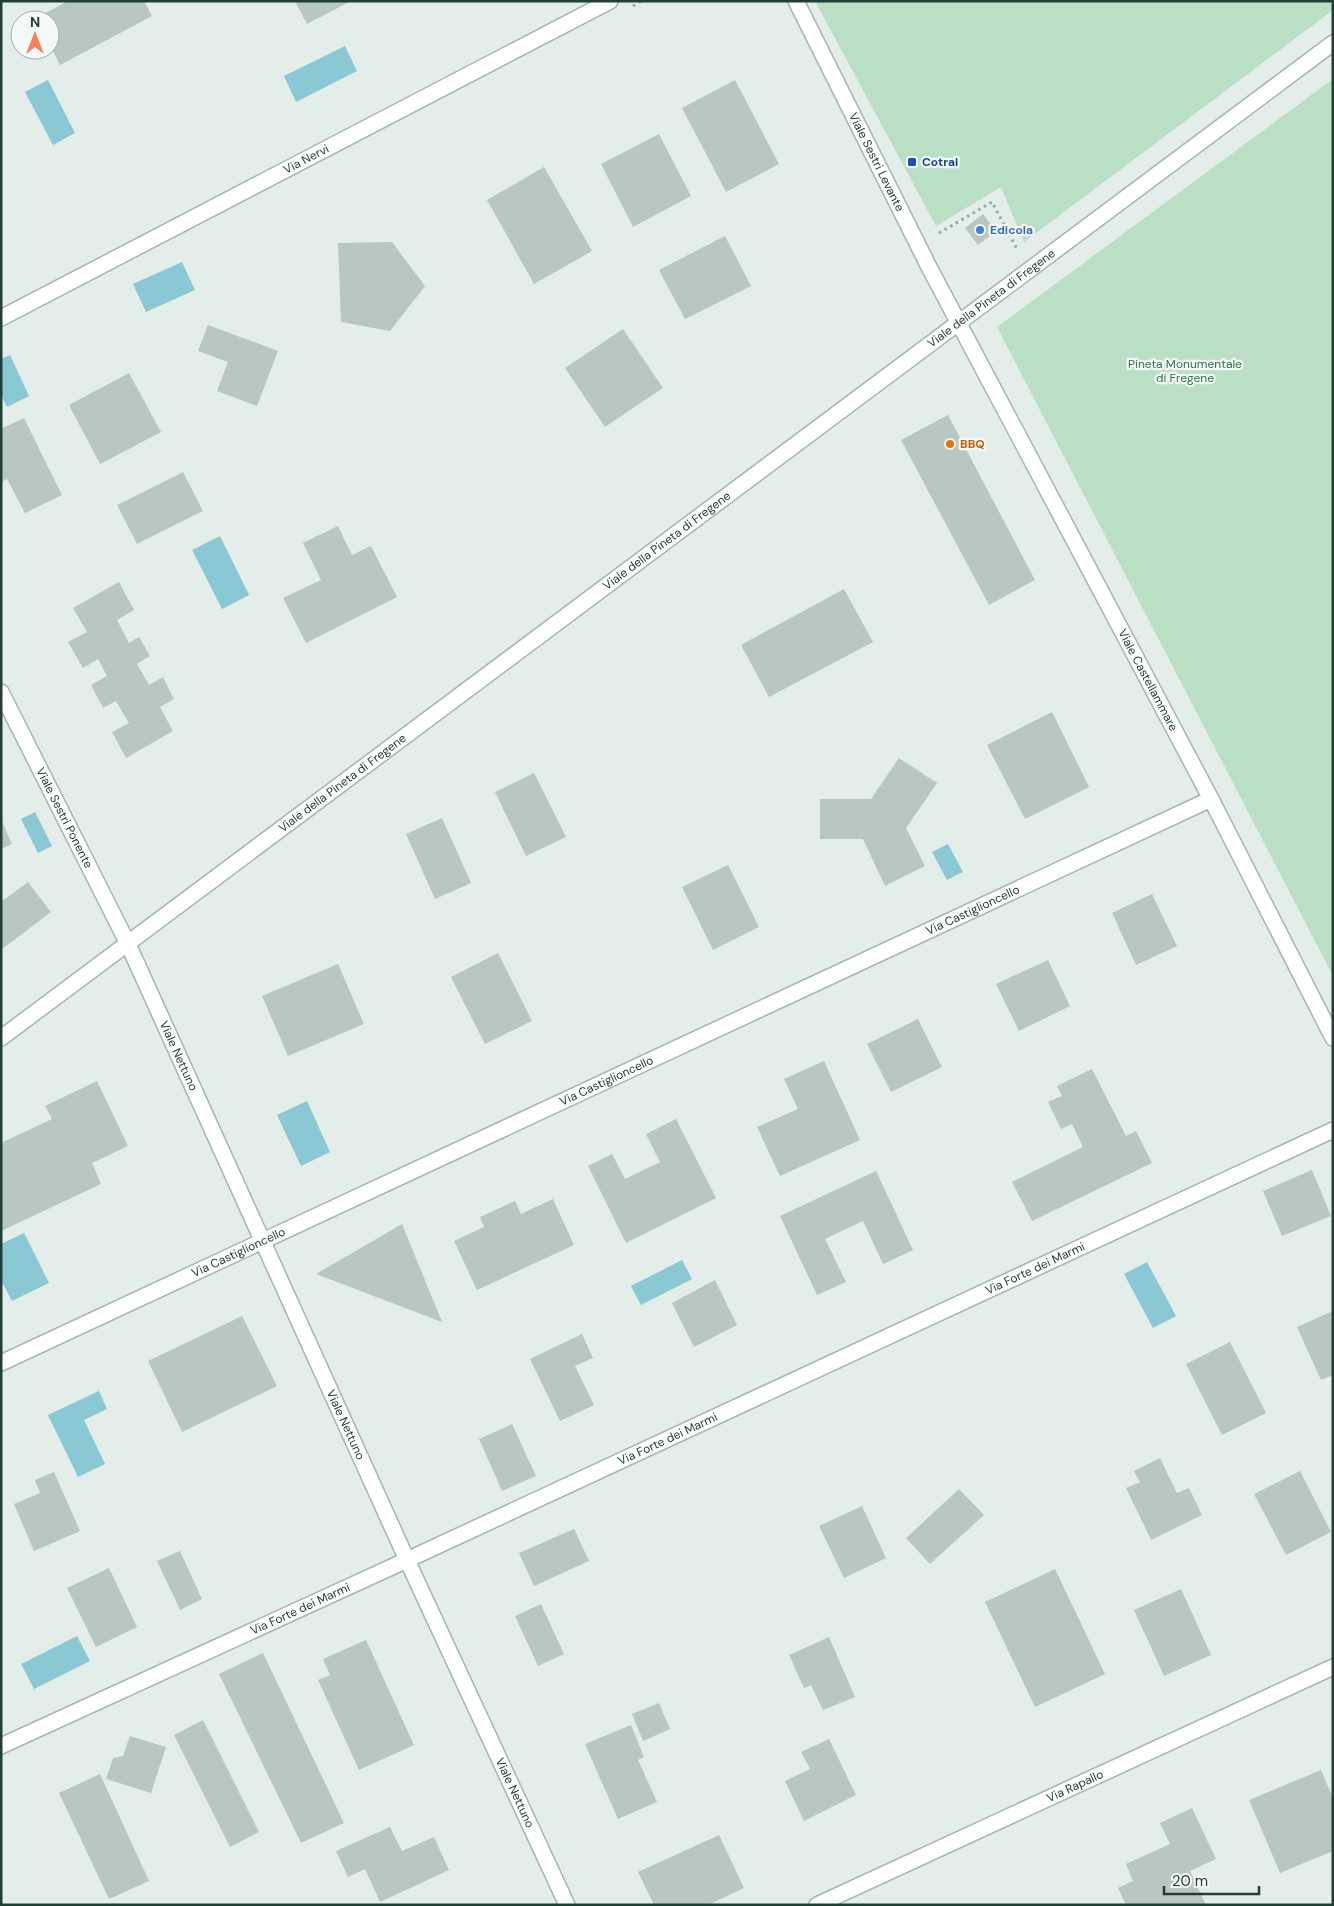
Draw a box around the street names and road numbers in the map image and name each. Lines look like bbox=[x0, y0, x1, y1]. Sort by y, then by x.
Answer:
street label: Viale Sestri Levante bbox=[845, 110, 908, 214]
street label: Via Nervi bbox=[281, 141, 332, 178]
street label: Viale della Pineta di Fregene bbox=[924, 245, 1058, 351]
street label: Viale della Pineta di Fregene bbox=[600, 488, 734, 594]
street label: Viale Castellammare bbox=[1114, 626, 1182, 734]
street label: Viale della Pineta di Fregene bbox=[275, 730, 410, 836]
street label: Viale Sestri Ponente bbox=[32, 765, 97, 871]
street label: Via Castiglioncello bbox=[923, 881, 1022, 939]
street label: Viale Nettuno bbox=[156, 1018, 202, 1094]
street label: Via Castiglioncello bbox=[557, 1052, 656, 1110]
street label: Via Castiglioncello bbox=[189, 1224, 288, 1281]
street label: Via Forte dei Marmi bbox=[983, 1238, 1088, 1298]
street label: Viale Nettuno bbox=[323, 1387, 369, 1462]
street label: Via Forte dei Marmi bbox=[615, 1409, 720, 1469]
street label: Via Forte dei Marmi bbox=[248, 1579, 353, 1639]
street label: Viale Nettuno bbox=[492, 1755, 538, 1830]
street label: Via Rapallo bbox=[1044, 1766, 1106, 1806]

